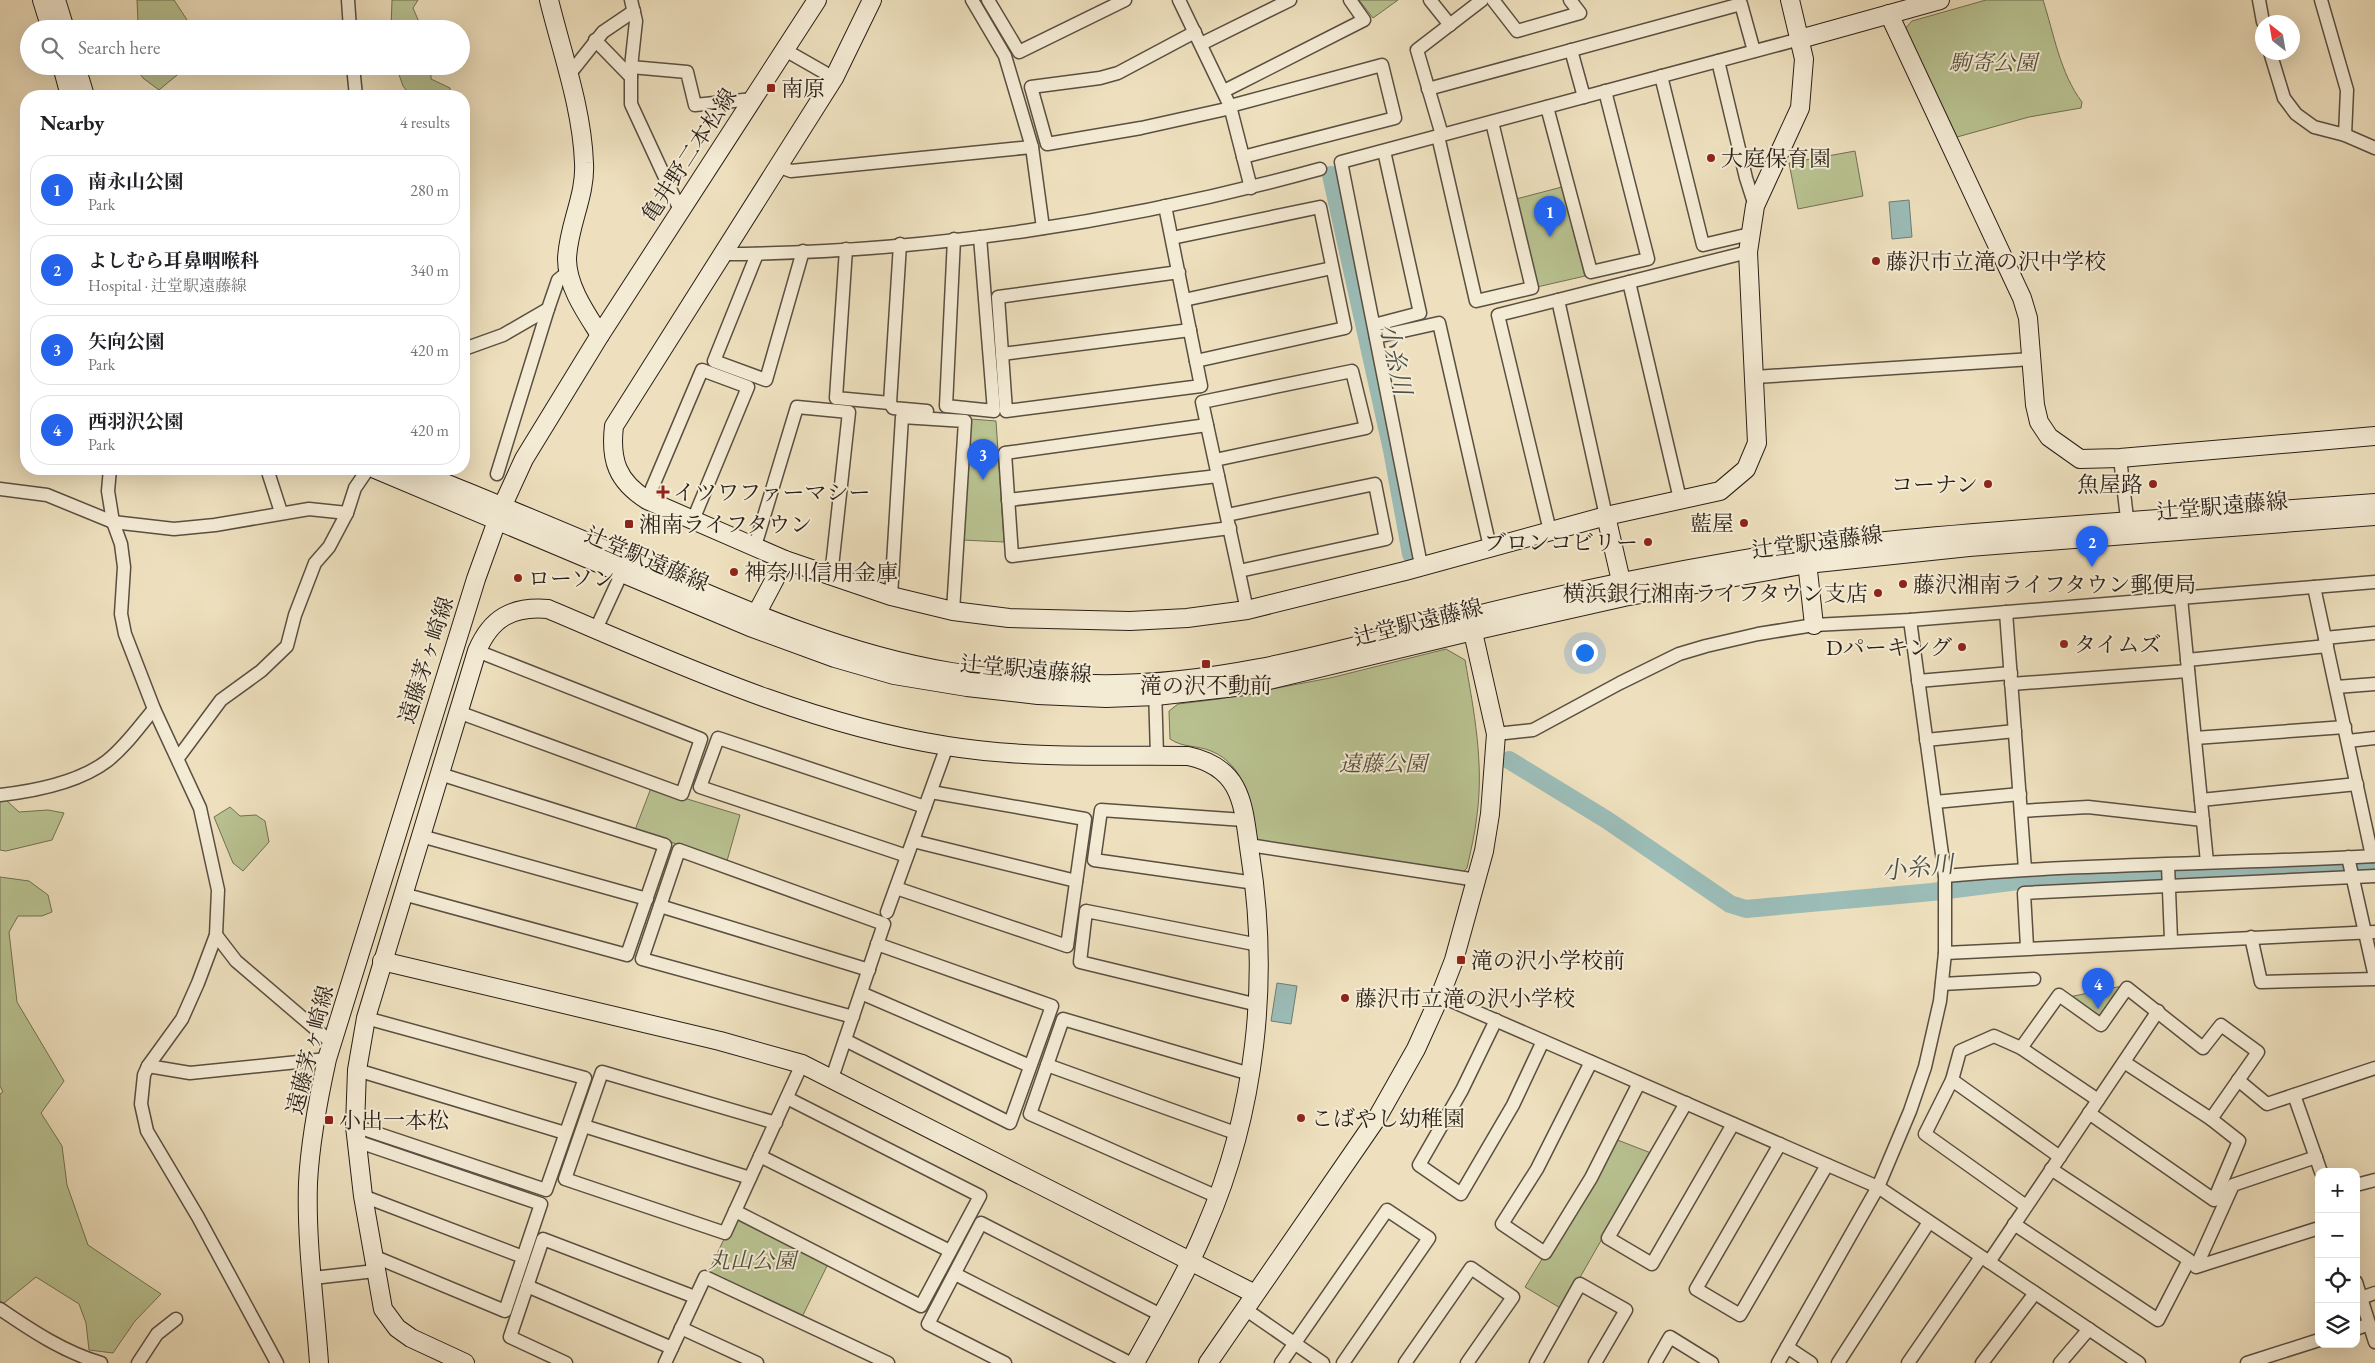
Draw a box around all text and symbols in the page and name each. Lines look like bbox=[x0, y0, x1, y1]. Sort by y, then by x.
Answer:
north arrow bbox=[2255, 15, 2300, 60]
search box bbox=[20, 20, 470, 75]
icon: search bbox=[38, 34, 66, 62]
text: Search here bbox=[78, 35, 160, 60]
park label: 駒寄公園 bbox=[1949, 48, 2040, 77]
place label: 南原 bbox=[781, 74, 825, 103]
marker: 南原 bbox=[765, 82, 777, 94]
street label: 亀井野二本松線 bbox=[635, 83, 743, 227]
text: Nearby bbox=[40, 109, 104, 136]
text: 4 results bbox=[400, 112, 450, 133]
place label: 大庭保育園 bbox=[1721, 144, 1831, 173]
marker: 大庭保育園 bbox=[1705, 152, 1717, 164]
text: 南永山公園 bbox=[88, 169, 183, 194]
text: 1 bbox=[53, 180, 61, 201]
text: 280 m bbox=[410, 180, 449, 201]
text: Park bbox=[88, 194, 115, 215]
pin: 1 bbox=[1534, 196, 1566, 237]
place label: 藤沢市立滝の沢中学校 bbox=[1886, 247, 2106, 276]
text: よしむら耳鼻咽喉科 bbox=[88, 248, 259, 273]
marker: 藤沢市立滝の沢中学校 bbox=[1870, 255, 1882, 267]
text: 2 bbox=[53, 260, 61, 281]
text: 340 m bbox=[410, 260, 449, 281]
text: Hospital · 辻堂駅遠藤線 bbox=[88, 275, 247, 296]
water label: 小糸川 bbox=[1373, 321, 1419, 400]
text: 矢向公園 bbox=[88, 329, 164, 354]
text: 3 bbox=[53, 340, 61, 361]
text: 420 m bbox=[410, 340, 449, 361]
text: Park bbox=[88, 354, 115, 375]
text: 西羽沢公園 bbox=[88, 409, 183, 434]
text: 4 bbox=[53, 420, 61, 441]
text: 420 m bbox=[410, 420, 449, 441]
text: Park bbox=[88, 434, 115, 455]
pin: 3 bbox=[967, 439, 999, 480]
place label: コーナン bbox=[1891, 470, 1978, 499]
place label: 魚屋路 bbox=[2077, 470, 2143, 499]
place label: イツワファーマシー bbox=[673, 478, 871, 507]
marker: コーナン bbox=[1982, 478, 1994, 490]
marker: 魚屋路 bbox=[2147, 478, 2159, 490]
marker: イツワファーマシー bbox=[657, 486, 669, 498]
street label: 辻堂駅遠藤線 bbox=[2155, 486, 2289, 526]
place label: 藍屋 bbox=[1690, 509, 1734, 538]
place label: 湘南ライフタウン bbox=[639, 510, 812, 539]
marker: 藍屋 bbox=[1738, 517, 1750, 529]
marker: 湘南ライフタウン bbox=[623, 518, 635, 530]
street label: 辻堂駅遠藤線 bbox=[581, 520, 713, 598]
street label: 辻堂駅遠藤線 bbox=[1750, 520, 1884, 564]
pin: 2 bbox=[2076, 526, 2108, 567]
place label: ブロンコビリー bbox=[1484, 528, 1638, 557]
marker: ブロンコビリー bbox=[1642, 536, 1654, 548]
place label: 神奈川信用金庫 bbox=[744, 558, 898, 587]
place label: ローソン bbox=[528, 564, 615, 593]
marker: 神奈川信用金庫 bbox=[728, 566, 740, 578]
place label: 藤沢湘南ライフタウン郵便局 bbox=[1913, 570, 2196, 599]
marker: ローソン bbox=[512, 572, 524, 584]
marker: 藤沢湘南ライフタウン郵便局 bbox=[1897, 578, 1909, 590]
place label: 横浜銀行湘南ライフタウン支店 bbox=[1563, 579, 1868, 608]
marker: 横浜銀行湘南ライフタウン支店 bbox=[1872, 587, 1884, 599]
street label: 辻堂駅遠藤線 bbox=[1350, 592, 1486, 652]
street label: 遠藤茅ヶ崎線 bbox=[392, 593, 460, 727]
place label: タイムズ bbox=[2074, 630, 2162, 659]
place label: Dパーキング bbox=[1826, 633, 1952, 662]
marker: タイムズ bbox=[2058, 638, 2070, 650]
your location bbox=[1572, 640, 1598, 666]
marker: Dパーキング bbox=[1956, 641, 1968, 653]
street label: 辻堂駅遠藤線 bbox=[959, 649, 1093, 689]
marker: 滝の沢不動前 bbox=[1200, 658, 1212, 670]
place label: 滝の沢不動前 bbox=[1140, 671, 1272, 700]
park label: 遠藤公園 bbox=[1339, 749, 1430, 778]
water label: 小糸川 bbox=[1881, 848, 1958, 886]
place label: 滝の沢小学校前 bbox=[1471, 946, 1625, 975]
marker: 滝の沢小学校前 bbox=[1455, 954, 1467, 966]
pin: 4 bbox=[2082, 968, 2114, 1009]
street label: 遠藤茅ヶ崎線 bbox=[280, 982, 340, 1118]
place label: 藤沢市立滝の沢小学校 bbox=[1355, 984, 1575, 1013]
marker: 藤沢市立滝の沢小学校 bbox=[1339, 992, 1351, 1004]
place label: こばやし幼稚園 bbox=[1311, 1104, 1465, 1133]
place label: 小出一本松 bbox=[339, 1106, 449, 1135]
marker: こばやし幼稚園 bbox=[1295, 1112, 1307, 1124]
marker: 小出一本松 bbox=[323, 1114, 335, 1126]
map controls bbox=[2315, 1168, 2360, 1348]
button: + bbox=[2315, 1168, 2360, 1213]
button: − bbox=[2315, 1213, 2360, 1258]
park label: 丸山公園 bbox=[708, 1246, 799, 1275]
button: locate bbox=[2315, 1258, 2360, 1303]
button: layers bbox=[2315, 1303, 2360, 1348]

